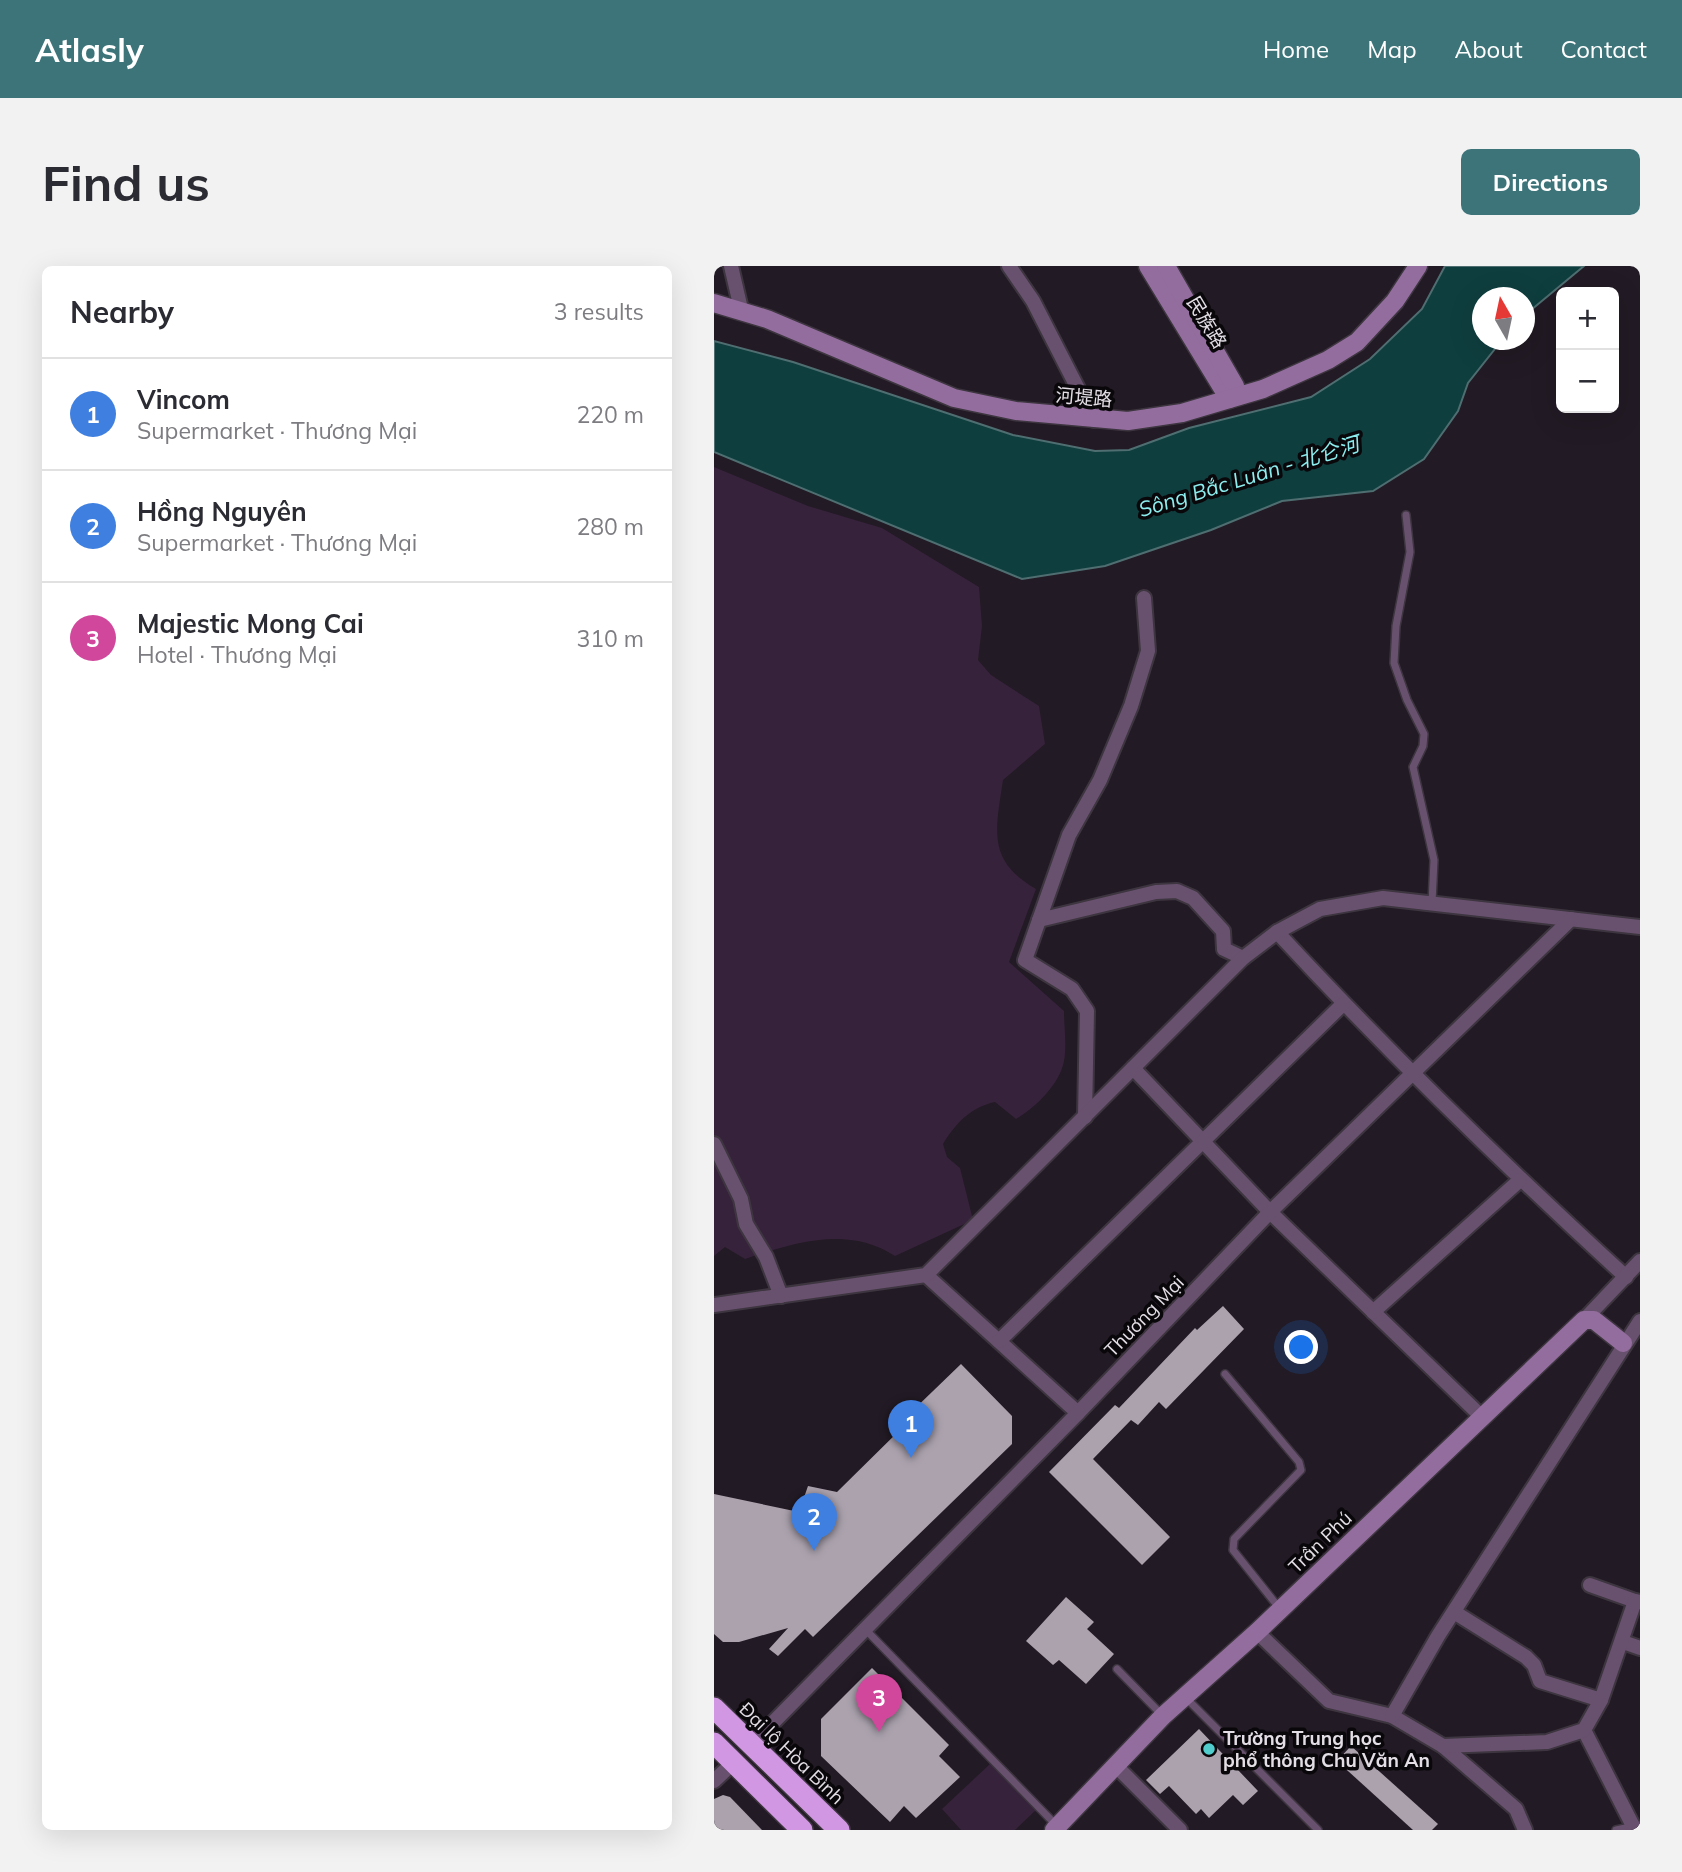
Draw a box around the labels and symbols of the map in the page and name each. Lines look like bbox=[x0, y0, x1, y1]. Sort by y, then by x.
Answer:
north arrow bbox=[1472, 287, 1535, 350]
street label: 民族路 bbox=[1182, 291, 1232, 353]
street label: 河堤路 bbox=[1055, 383, 1113, 411]
water label: Sông Bắc Luân - 北仑河 bbox=[1135, 429, 1366, 522]
street label: Thương Mại bbox=[1099, 1270, 1189, 1362]
your location bbox=[1284, 1330, 1318, 1364]
pin: 1 bbox=[888, 1400, 934, 1458]
pin: 2 bbox=[791, 1493, 837, 1551]
street label: Trần Phú bbox=[1283, 1506, 1357, 1578]
pin: 3 bbox=[856, 1674, 902, 1732]
street label: Đại lộ Hòa Bình bbox=[734, 1697, 850, 1809]
place label: Trường Trung học phổ thông Chu Văn An bbox=[1223, 1726, 1430, 1772]
marker: Trường Trung học phổ thông Chu Văn An bbox=[1201, 1741, 1217, 1757]

